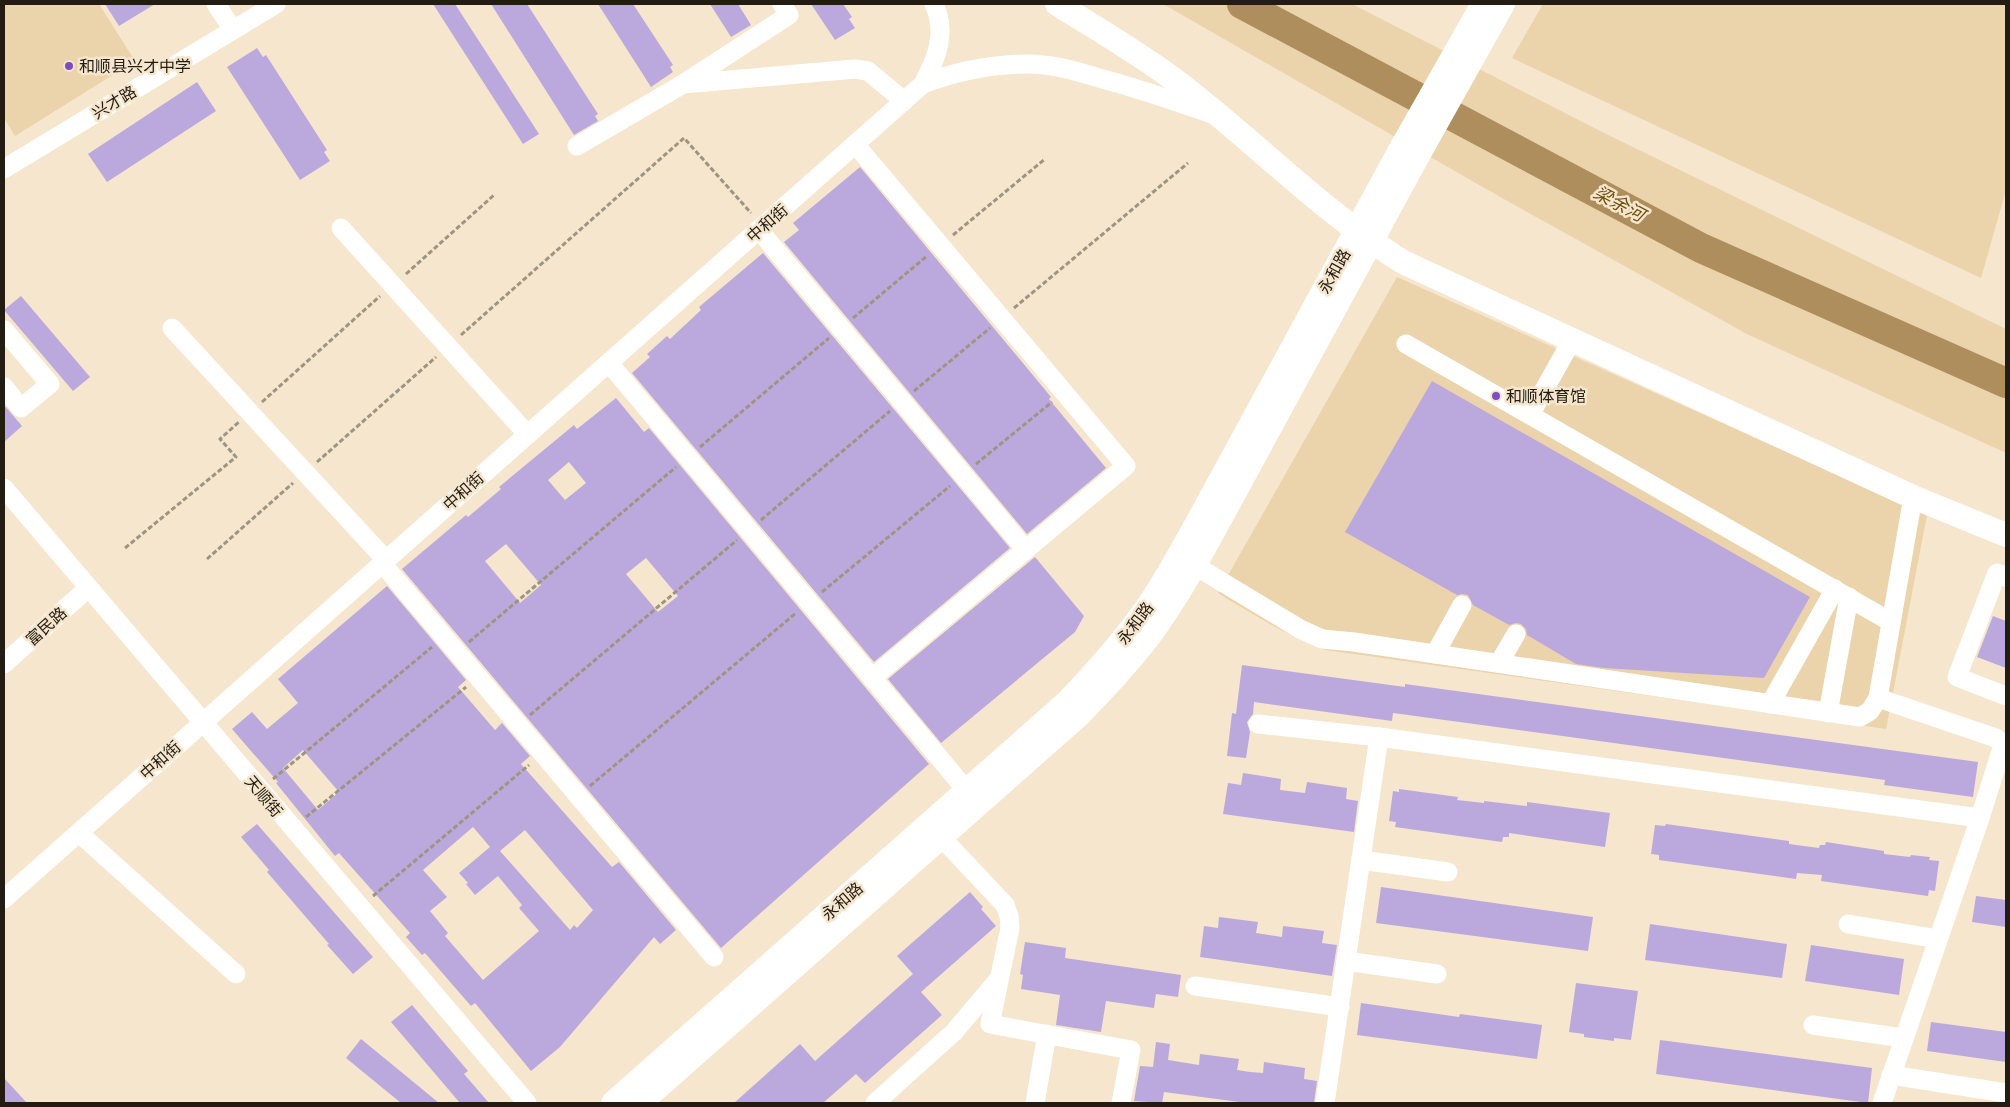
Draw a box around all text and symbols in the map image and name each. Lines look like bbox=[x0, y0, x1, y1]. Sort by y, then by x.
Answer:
place label: 和顺县兴才中学 bbox=[79, 55, 191, 77]
marker: 和顺县兴才中学 bbox=[63, 60, 75, 72]
street label: 兴才路 bbox=[88, 80, 140, 124]
water label: 梁余河 bbox=[1590, 180, 1652, 228]
street label: 中和街 bbox=[742, 199, 792, 247]
street label: 永和路 bbox=[1313, 245, 1355, 297]
place label: 和顺体育馆 bbox=[1506, 385, 1586, 407]
marker: 和顺体育馆 bbox=[1490, 390, 1502, 402]
street label: 中和街 bbox=[438, 467, 488, 515]
street label: 永和路 bbox=[1112, 597, 1158, 649]
street label: 富民路 bbox=[21, 602, 71, 650]
street label: 中和街 bbox=[135, 736, 185, 784]
street label: 天顺街 bbox=[240, 771, 288, 821]
street label: 永和路 bbox=[817, 877, 867, 925]

